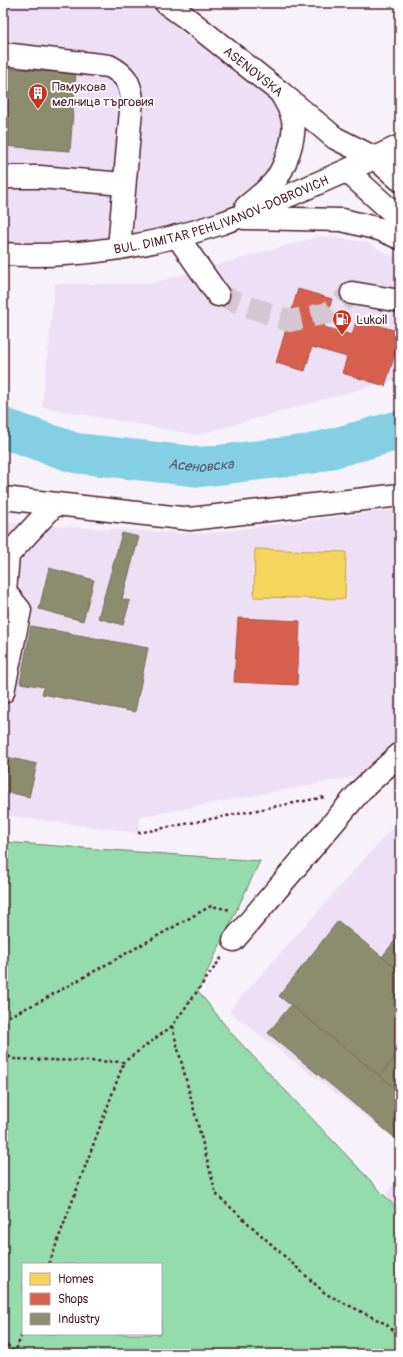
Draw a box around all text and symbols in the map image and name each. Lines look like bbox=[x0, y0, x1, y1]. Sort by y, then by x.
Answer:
street label: ASENOVSKA bbox=[220, 43, 287, 101]
place label: Памукова мелница търговия bbox=[52, 79, 154, 110]
building icon: Памукова мелница търговия bbox=[27, 82, 49, 110]
street label: BUL. DIMITAR PEHLIVANOV-DOBROVICH bbox=[113, 173, 331, 258]
fuel station icon: Lukoil bbox=[331, 308, 353, 336]
place label: Lukoil bbox=[356, 312, 388, 328]
water label: Асеновска bbox=[168, 455, 236, 476]
legend bbox=[22, 1263, 162, 1335]
text: Homes bbox=[58, 1272, 94, 1287]
text: Shops bbox=[58, 1292, 89, 1307]
text: Industry bbox=[58, 1312, 100, 1327]

